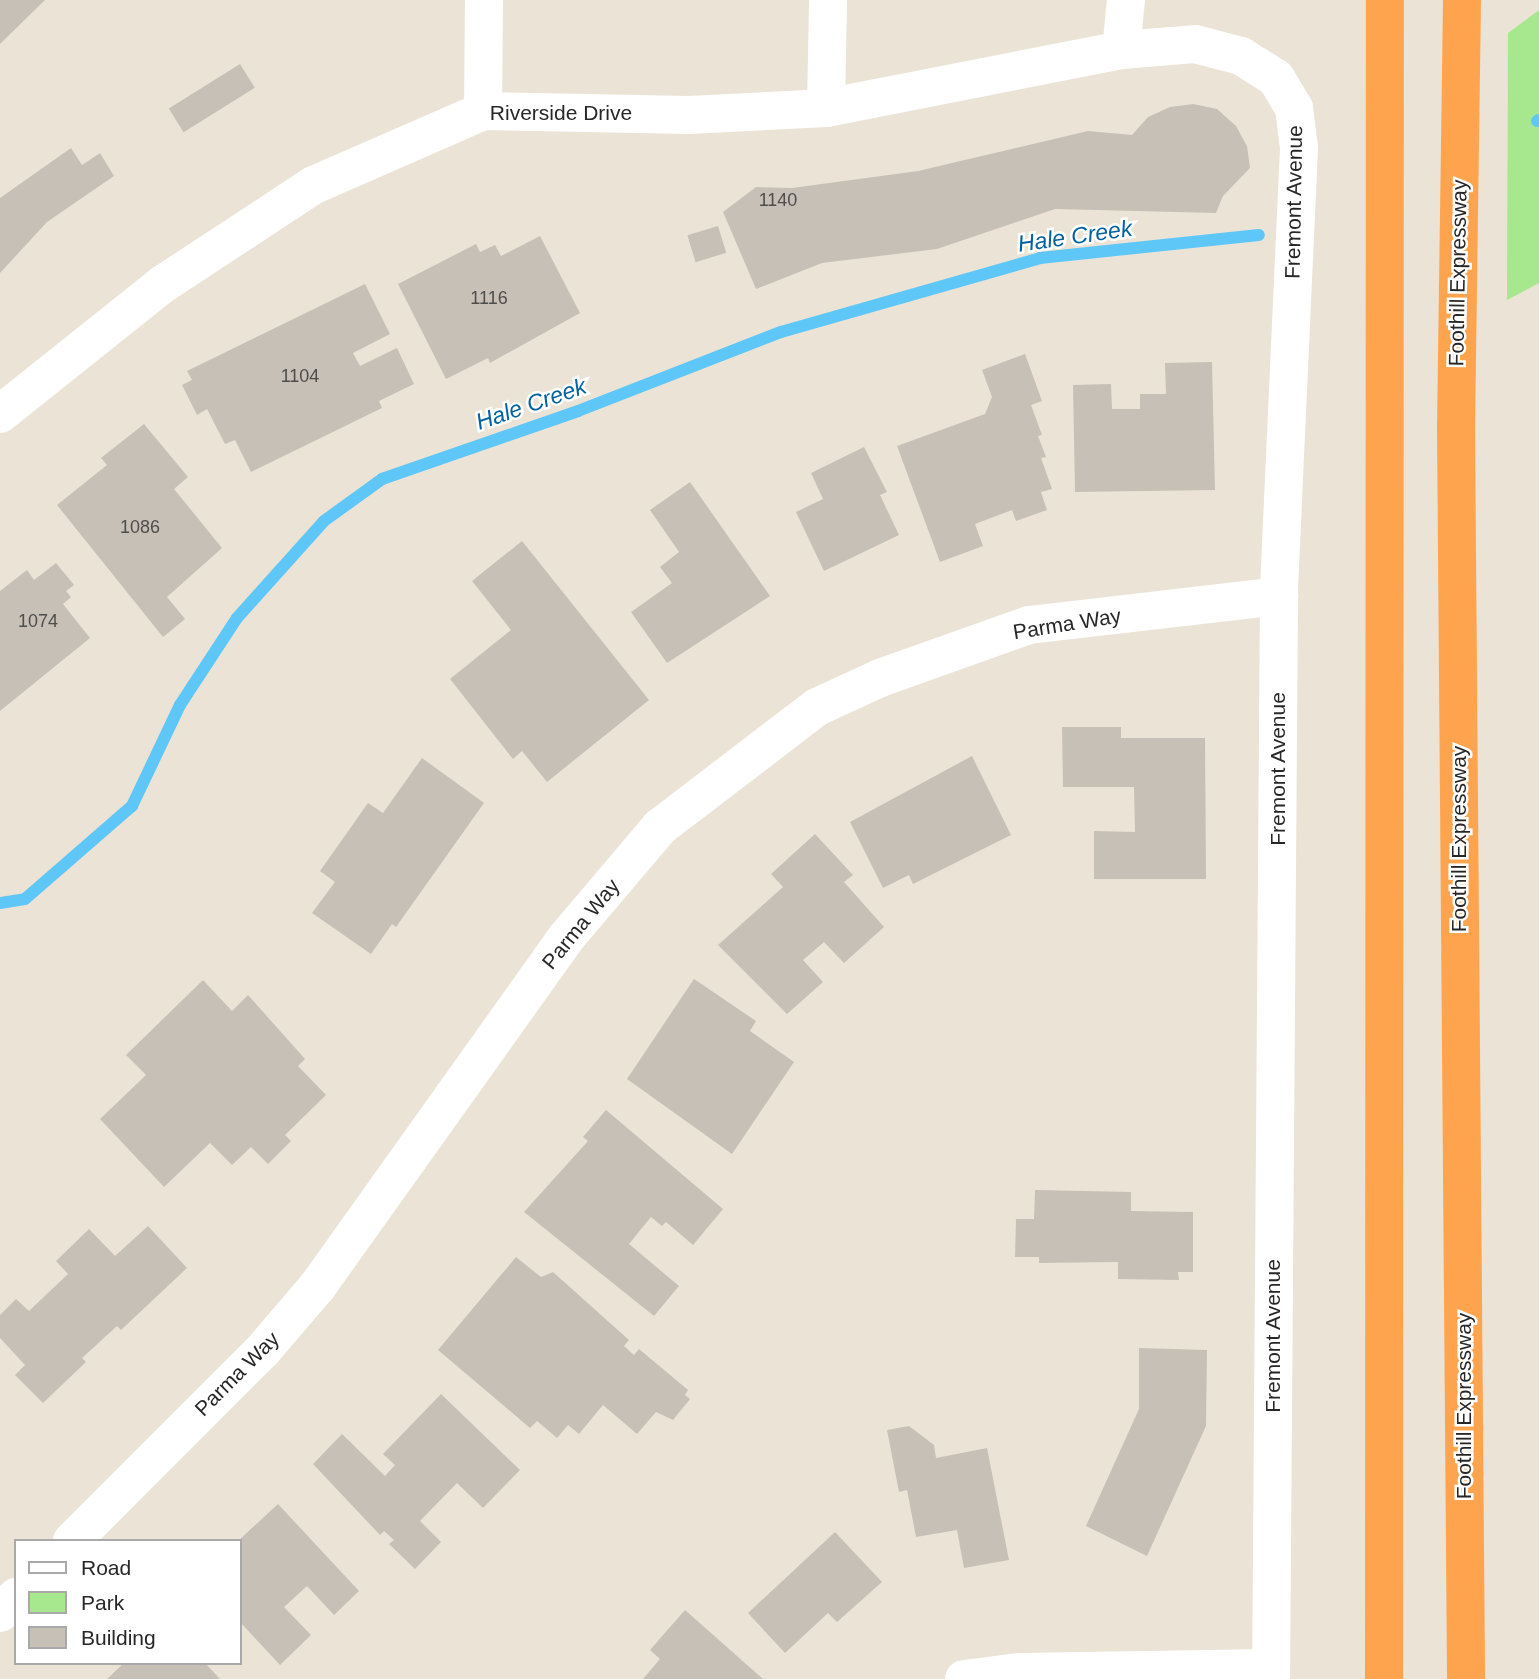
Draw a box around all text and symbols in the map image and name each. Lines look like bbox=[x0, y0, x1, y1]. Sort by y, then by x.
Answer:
street label: Riverside Drive bbox=[490, 100, 632, 126]
street label: Fremont Avenue bbox=[1280, 124, 1308, 280]
street label: Foothill Expressway bbox=[1444, 179, 1472, 367]
house number: 1140 bbox=[759, 189, 797, 211]
water label: Hale Creek bbox=[1016, 214, 1134, 258]
house number: 1116 bbox=[470, 287, 508, 309]
house number: 1104 bbox=[281, 365, 319, 387]
water label: Hale Creek bbox=[472, 372, 590, 436]
house number: 1086 bbox=[120, 516, 160, 538]
street label: Parma Way bbox=[1011, 603, 1123, 645]
house number: 1074 bbox=[18, 610, 58, 632]
street label: Fremont Avenue bbox=[1265, 692, 1291, 846]
street label: Foothill Expressway bbox=[1446, 746, 1472, 932]
street label: Parma Way bbox=[537, 874, 625, 974]
street label: Fremont Avenue bbox=[1260, 1259, 1286, 1413]
street label: Foothill Expressway bbox=[1451, 1313, 1477, 1499]
street label: Parma Way bbox=[190, 1327, 284, 1421]
legend bbox=[14, 1539, 242, 1665]
text: Road bbox=[81, 1556, 131, 1579]
text: Park bbox=[81, 1591, 124, 1614]
text: Building bbox=[81, 1626, 156, 1649]

